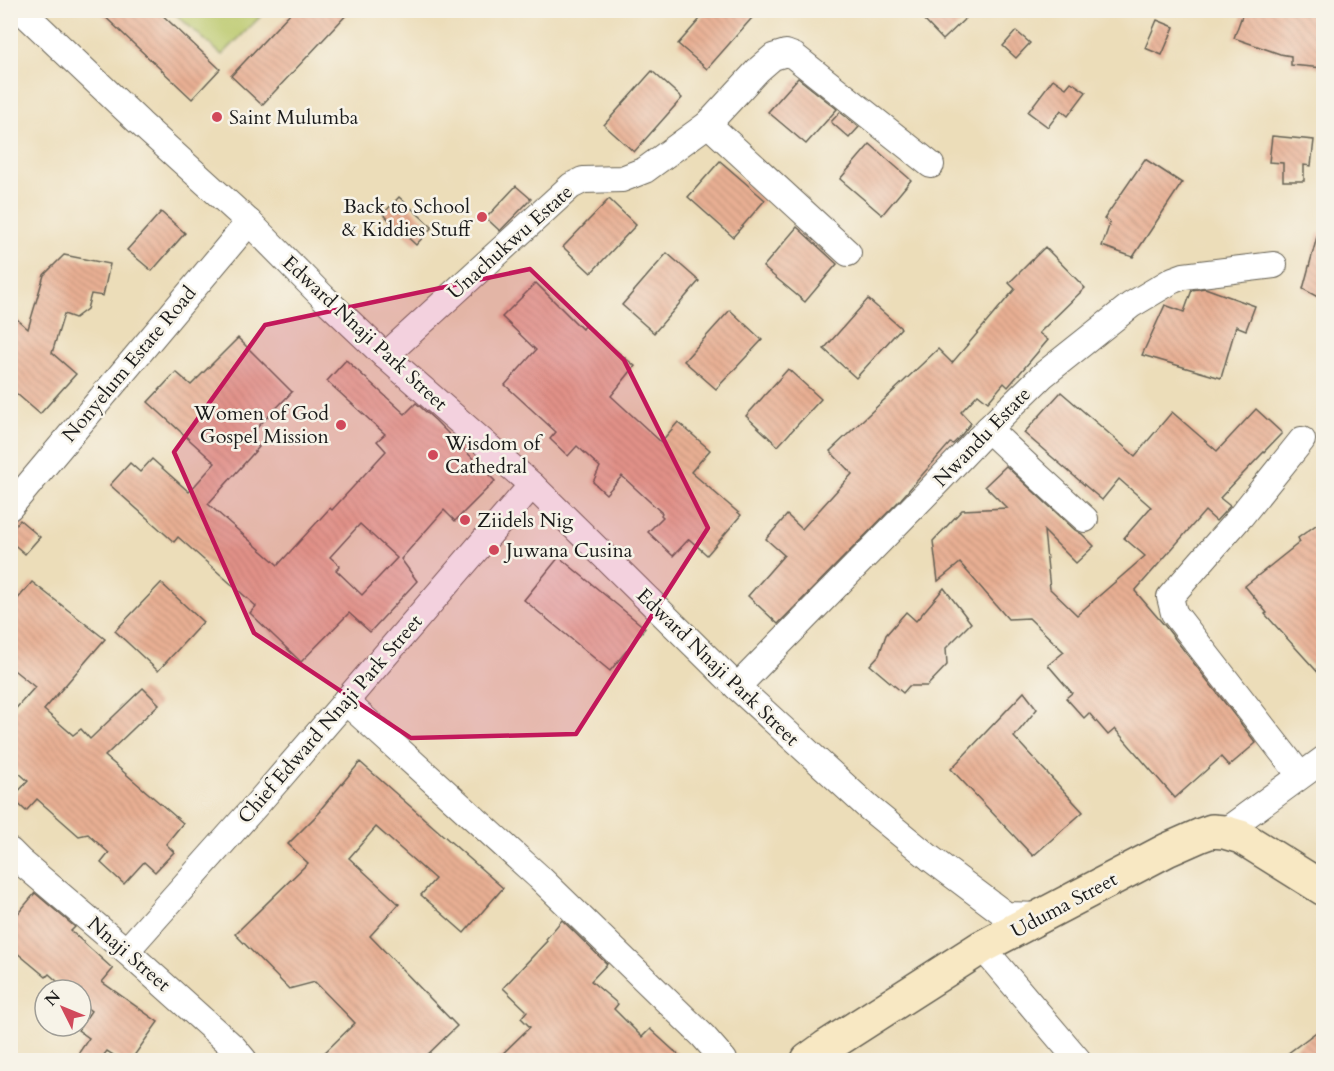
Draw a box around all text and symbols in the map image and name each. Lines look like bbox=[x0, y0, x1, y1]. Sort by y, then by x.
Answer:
place label: Saint Mulumba bbox=[229, 104, 359, 131]
marker: Saint Mulumba bbox=[210, 110, 224, 124]
street label: Unachukwu Estate bbox=[442, 178, 578, 306]
place label: Back to School & Kiddies Stuff bbox=[342, 193, 473, 243]
marker: Back to School & Kiddies Stuff bbox=[475, 210, 489, 224]
street label: Edward Nnaji Park Street bbox=[277, 249, 454, 417]
street label: Nonyelum Estate Road bbox=[56, 280, 203, 448]
street label: Nwandu Estate bbox=[927, 381, 1037, 493]
place label: Women of God Gospel Mission bbox=[193, 400, 330, 450]
marker: Women of God Gospel Mission bbox=[334, 418, 348, 432]
place label: Wisdom of Cathedral bbox=[444, 430, 543, 480]
marker: Wisdom of Cathedral bbox=[426, 448, 440, 462]
place label: Ziidels Nig bbox=[477, 507, 574, 534]
marker: Ziidels Nig bbox=[458, 513, 472, 527]
place label: Juwana Cusina bbox=[503, 537, 633, 564]
marker: Juwana Cusina bbox=[487, 543, 501, 557]
street label: Edward Nnaji Park Street bbox=[631, 582, 806, 752]
street label: Chief Edward Nnaji Park Street bbox=[232, 608, 429, 829]
street label: Uduma Street bbox=[1006, 865, 1123, 944]
street label: Nnaji Street bbox=[82, 910, 177, 998]
north arrow bbox=[33, 978, 93, 1038]
text: N bbox=[40, 986, 66, 1011]

